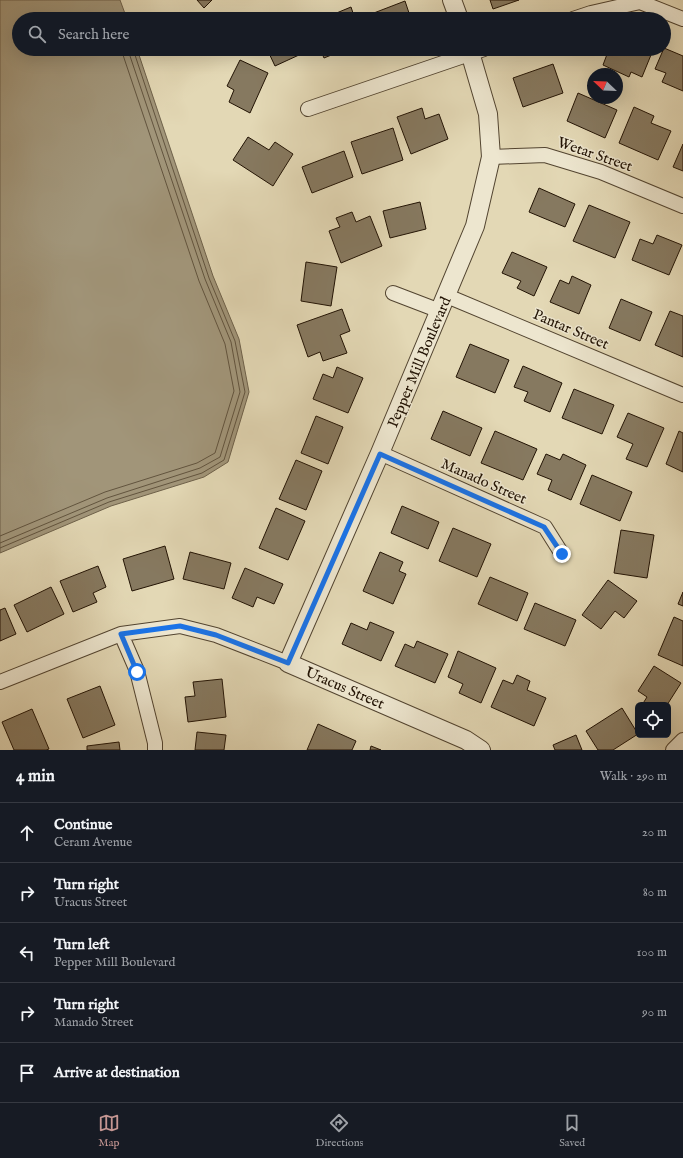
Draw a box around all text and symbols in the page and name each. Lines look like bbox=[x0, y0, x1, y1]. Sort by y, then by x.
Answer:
search box bbox=[12, 12, 671, 56]
icon: search bbox=[26, 23, 48, 45]
text: Search here bbox=[58, 25, 129, 44]
north arrow bbox=[587, 68, 623, 104]
street label: Wetar Street bbox=[555, 133, 635, 176]
street label: Pepper Mill Boulevard bbox=[383, 293, 456, 430]
street label: Pantar Street bbox=[530, 305, 612, 354]
street label: Manado Street bbox=[438, 454, 530, 509]
route end bbox=[553, 545, 571, 563]
route start bbox=[128, 663, 146, 681]
street label: Uracus Street bbox=[302, 663, 387, 714]
map controls bbox=[635, 702, 671, 738]
button: locate bbox=[635, 702, 671, 738]
text: 4 min bbox=[16, 766, 55, 787]
text: Walk · 290 m bbox=[600, 768, 667, 785]
text: Continue bbox=[54, 815, 112, 834]
icon: ahead bbox=[16, 822, 38, 844]
text: 20 m bbox=[642, 824, 667, 841]
text: Ceram Avenue bbox=[54, 834, 132, 851]
text: Turn right bbox=[54, 875, 119, 894]
icon: right bbox=[16, 882, 38, 904]
text: 80 m bbox=[643, 884, 667, 901]
text: Uracus Street bbox=[54, 894, 127, 911]
text: Turn left bbox=[54, 935, 110, 954]
icon: left bbox=[16, 942, 38, 964]
text: 100 m bbox=[637, 944, 667, 961]
text: Pepper Mill Boulevard bbox=[54, 954, 175, 971]
text: Turn right bbox=[54, 995, 119, 1014]
icon: right bbox=[16, 1002, 38, 1024]
text: 90 m bbox=[642, 1004, 667, 1021]
text: Manado Street bbox=[54, 1014, 133, 1031]
icon: arrive bbox=[16, 1062, 38, 1084]
text: Arrive at destination bbox=[54, 1063, 180, 1082]
tab: Map bbox=[98, 1112, 120, 1150]
tab: Directions bbox=[316, 1112, 363, 1150]
tab: Saved bbox=[559, 1112, 585, 1150]

